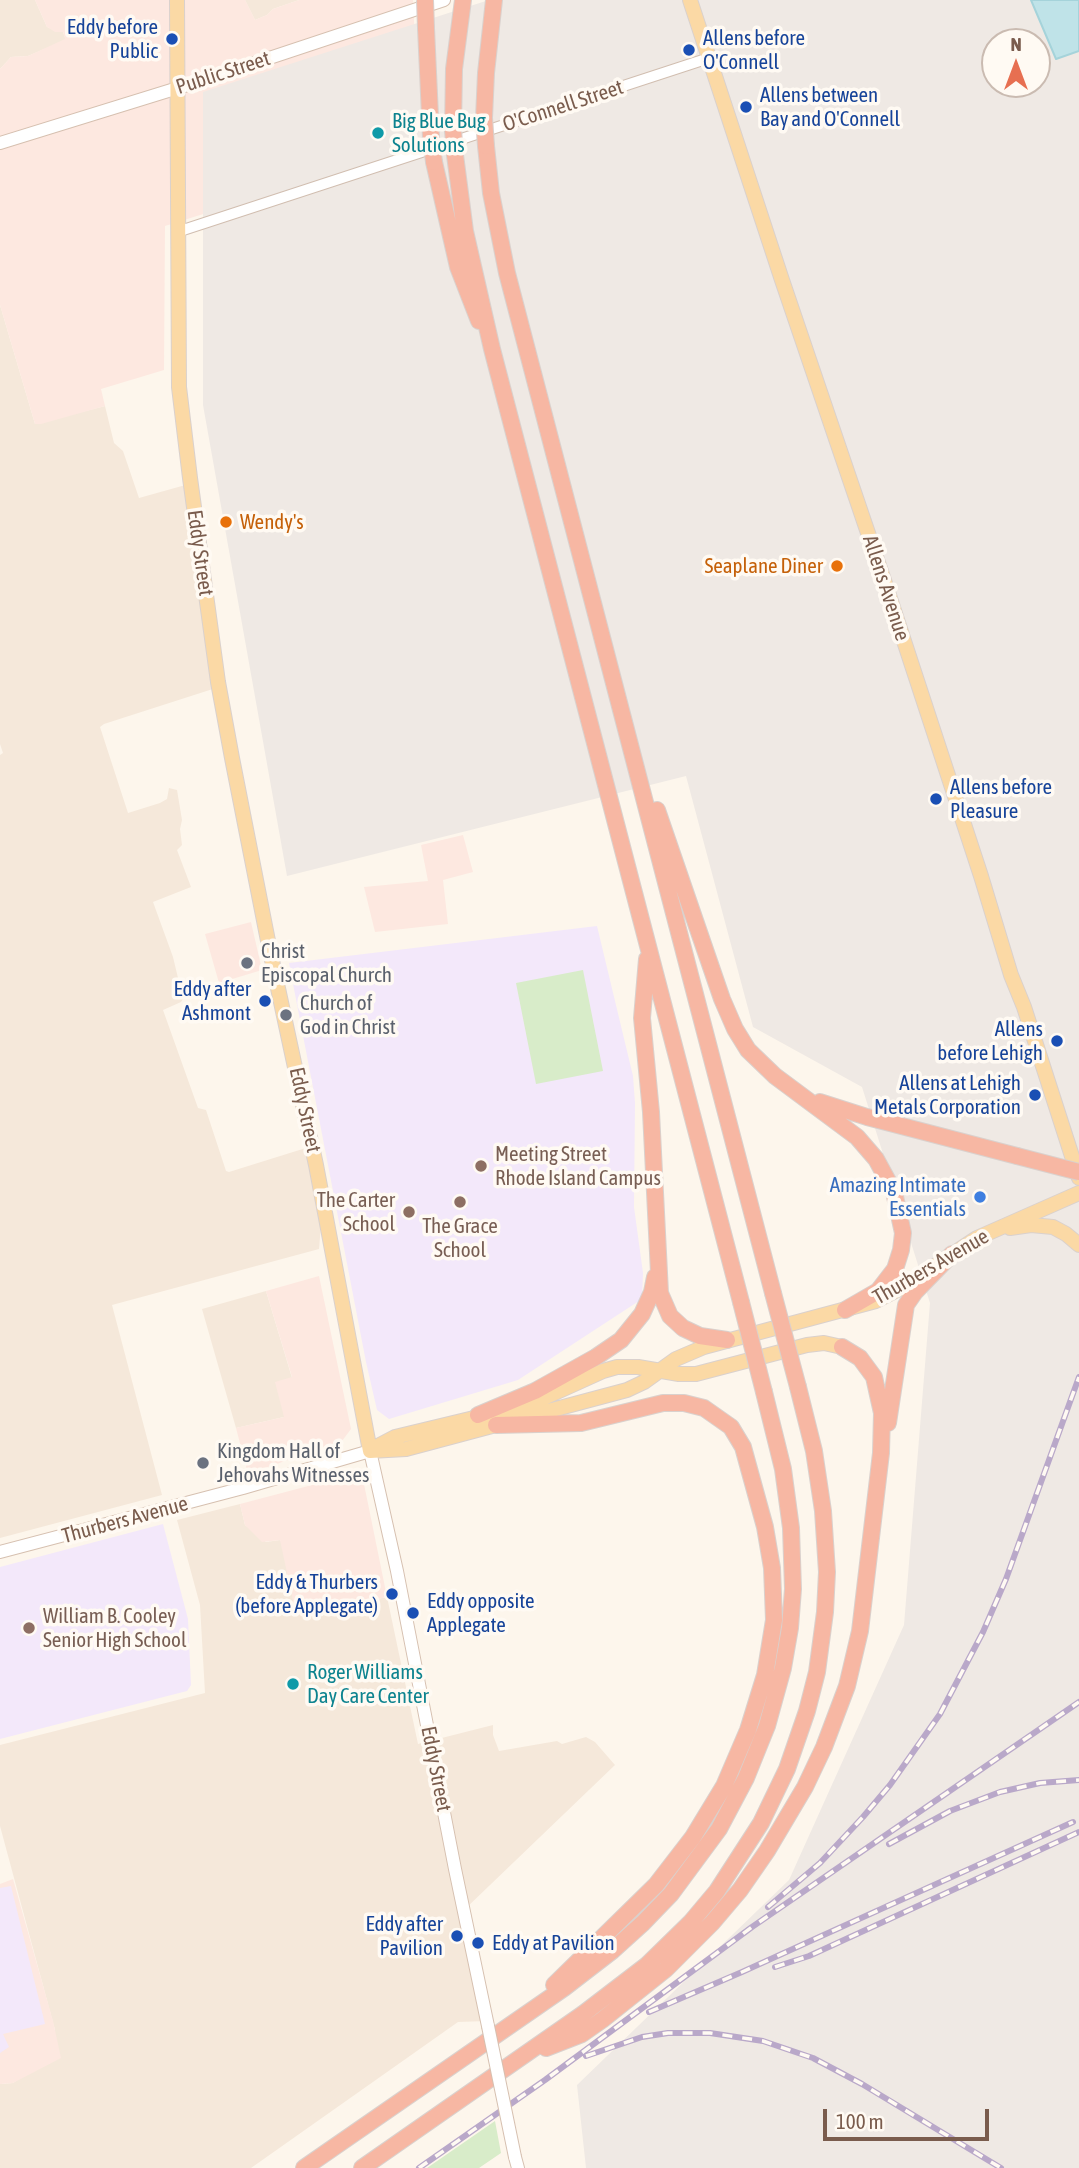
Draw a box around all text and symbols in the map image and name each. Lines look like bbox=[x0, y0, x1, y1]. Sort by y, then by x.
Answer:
place label: Eddy before Public bbox=[67, 14, 158, 64]
place label: Allens before O'Connell bbox=[703, 25, 805, 75]
north arrow bbox=[981, 28, 1051, 98]
marker: Eddy before Public bbox=[164, 31, 180, 47]
text: N bbox=[1010, 33, 1022, 55]
marker: Allens before O'Connell bbox=[681, 42, 697, 58]
street label: Public Street bbox=[173, 46, 273, 100]
street label: O'Connell Street bbox=[500, 75, 626, 137]
place label: Allens between Bay and O'Connell bbox=[760, 82, 900, 132]
marker: Allens between Bay and O'Connell bbox=[738, 99, 754, 115]
place label: Big Blue Bug Solutions bbox=[392, 108, 486, 158]
marker: Big Blue Bug Solutions bbox=[370, 125, 386, 141]
street label: Eddy Street bbox=[182, 508, 218, 598]
place label: Wendy's bbox=[240, 509, 304, 535]
marker: Wendy's bbox=[218, 514, 234, 530]
street label: Allens Avenue bbox=[857, 532, 915, 644]
place label: Seaplane Diner bbox=[704, 553, 823, 579]
marker: Seaplane Diner bbox=[829, 558, 845, 574]
place label: Allens before Pleasure bbox=[950, 774, 1052, 824]
marker: Allens before Pleasure bbox=[928, 791, 944, 807]
place label: Christ Episcopal Church bbox=[261, 938, 392, 988]
marker: Christ Episcopal Church bbox=[239, 955, 255, 971]
place label: Eddy after Ashmont bbox=[173, 976, 251, 1026]
place label: Church of God in Christ bbox=[300, 990, 396, 1040]
marker: Eddy after Ashmont bbox=[257, 993, 273, 1009]
marker: Church of God in Christ bbox=[278, 1007, 294, 1023]
place label: Allens before Lehigh bbox=[937, 1016, 1043, 1066]
marker: Allens before Lehigh bbox=[1049, 1033, 1065, 1049]
street label: Eddy Street bbox=[284, 1065, 326, 1155]
place label: Allens at Lehigh Metals Corporation bbox=[874, 1070, 1021, 1120]
marker: Allens at Lehigh Metals Corporation bbox=[1027, 1087, 1043, 1103]
place label: Meeting Street Rhode Island Campus bbox=[495, 1141, 661, 1191]
marker: Meeting Street Rhode Island Campus bbox=[473, 1158, 489, 1174]
place label: Amazing Intimate Essentials bbox=[830, 1172, 966, 1222]
place label: The Carter School bbox=[317, 1187, 395, 1237]
marker: Amazing Intimate Essentials bbox=[972, 1189, 988, 1205]
marker: The Grace School bbox=[452, 1194, 468, 1210]
marker: The Carter School bbox=[401, 1204, 417, 1220]
place label: The Grace School bbox=[422, 1213, 498, 1263]
street label: Thurbers Avenue bbox=[869, 1224, 993, 1310]
place label: Kingdom Hall of Jehovahs Witnesses bbox=[217, 1438, 369, 1488]
marker: Kingdom Hall of Jehovahs Witnesses bbox=[195, 1455, 211, 1471]
street label: Thurbers Avenue bbox=[59, 1491, 191, 1549]
place label: Eddy & Thurbers (before Applegate) bbox=[235, 1569, 378, 1619]
marker: Eddy & Thurbers (before Applegate) bbox=[384, 1586, 400, 1602]
place label: Eddy opposite Applegate bbox=[427, 1588, 535, 1638]
place label: William B. Cooley Senior High School bbox=[43, 1603, 187, 1653]
marker: Eddy opposite Applegate bbox=[405, 1605, 421, 1621]
marker: William B. Cooley Senior High School bbox=[21, 1620, 37, 1636]
place label: Roger Williams Day Care Center bbox=[307, 1659, 429, 1709]
marker: Roger Williams Day Care Center bbox=[285, 1676, 301, 1692]
street label: Eddy Street bbox=[415, 1724, 457, 1814]
place label: Eddy after Pavilion bbox=[365, 1911, 443, 1961]
marker: Eddy after Pavilion bbox=[449, 1928, 465, 1944]
place label: Eddy at Pavilion bbox=[492, 1930, 615, 1956]
marker: Eddy at Pavilion bbox=[470, 1935, 486, 1951]
scale bar bbox=[827, 2094, 993, 2138]
text: 100 m bbox=[836, 2109, 884, 2133]

